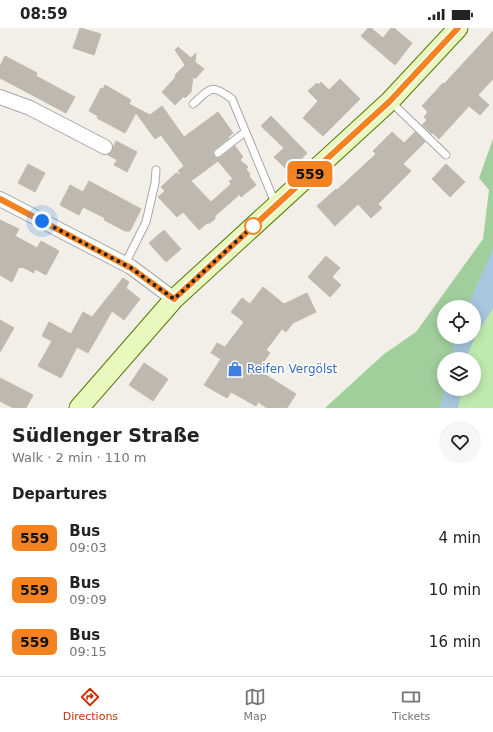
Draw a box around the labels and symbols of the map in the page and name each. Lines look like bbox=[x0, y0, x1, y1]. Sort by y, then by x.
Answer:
line badge: 559 bbox=[287, 161, 333, 187]
your location bbox=[32, 211, 52, 231]
unlabelled marker bbox=[244, 217, 262, 235]
shop icon: Reifen Vergölst bbox=[226, 360, 244, 378]
place label: Reifen Vergölst bbox=[247, 362, 337, 376]

